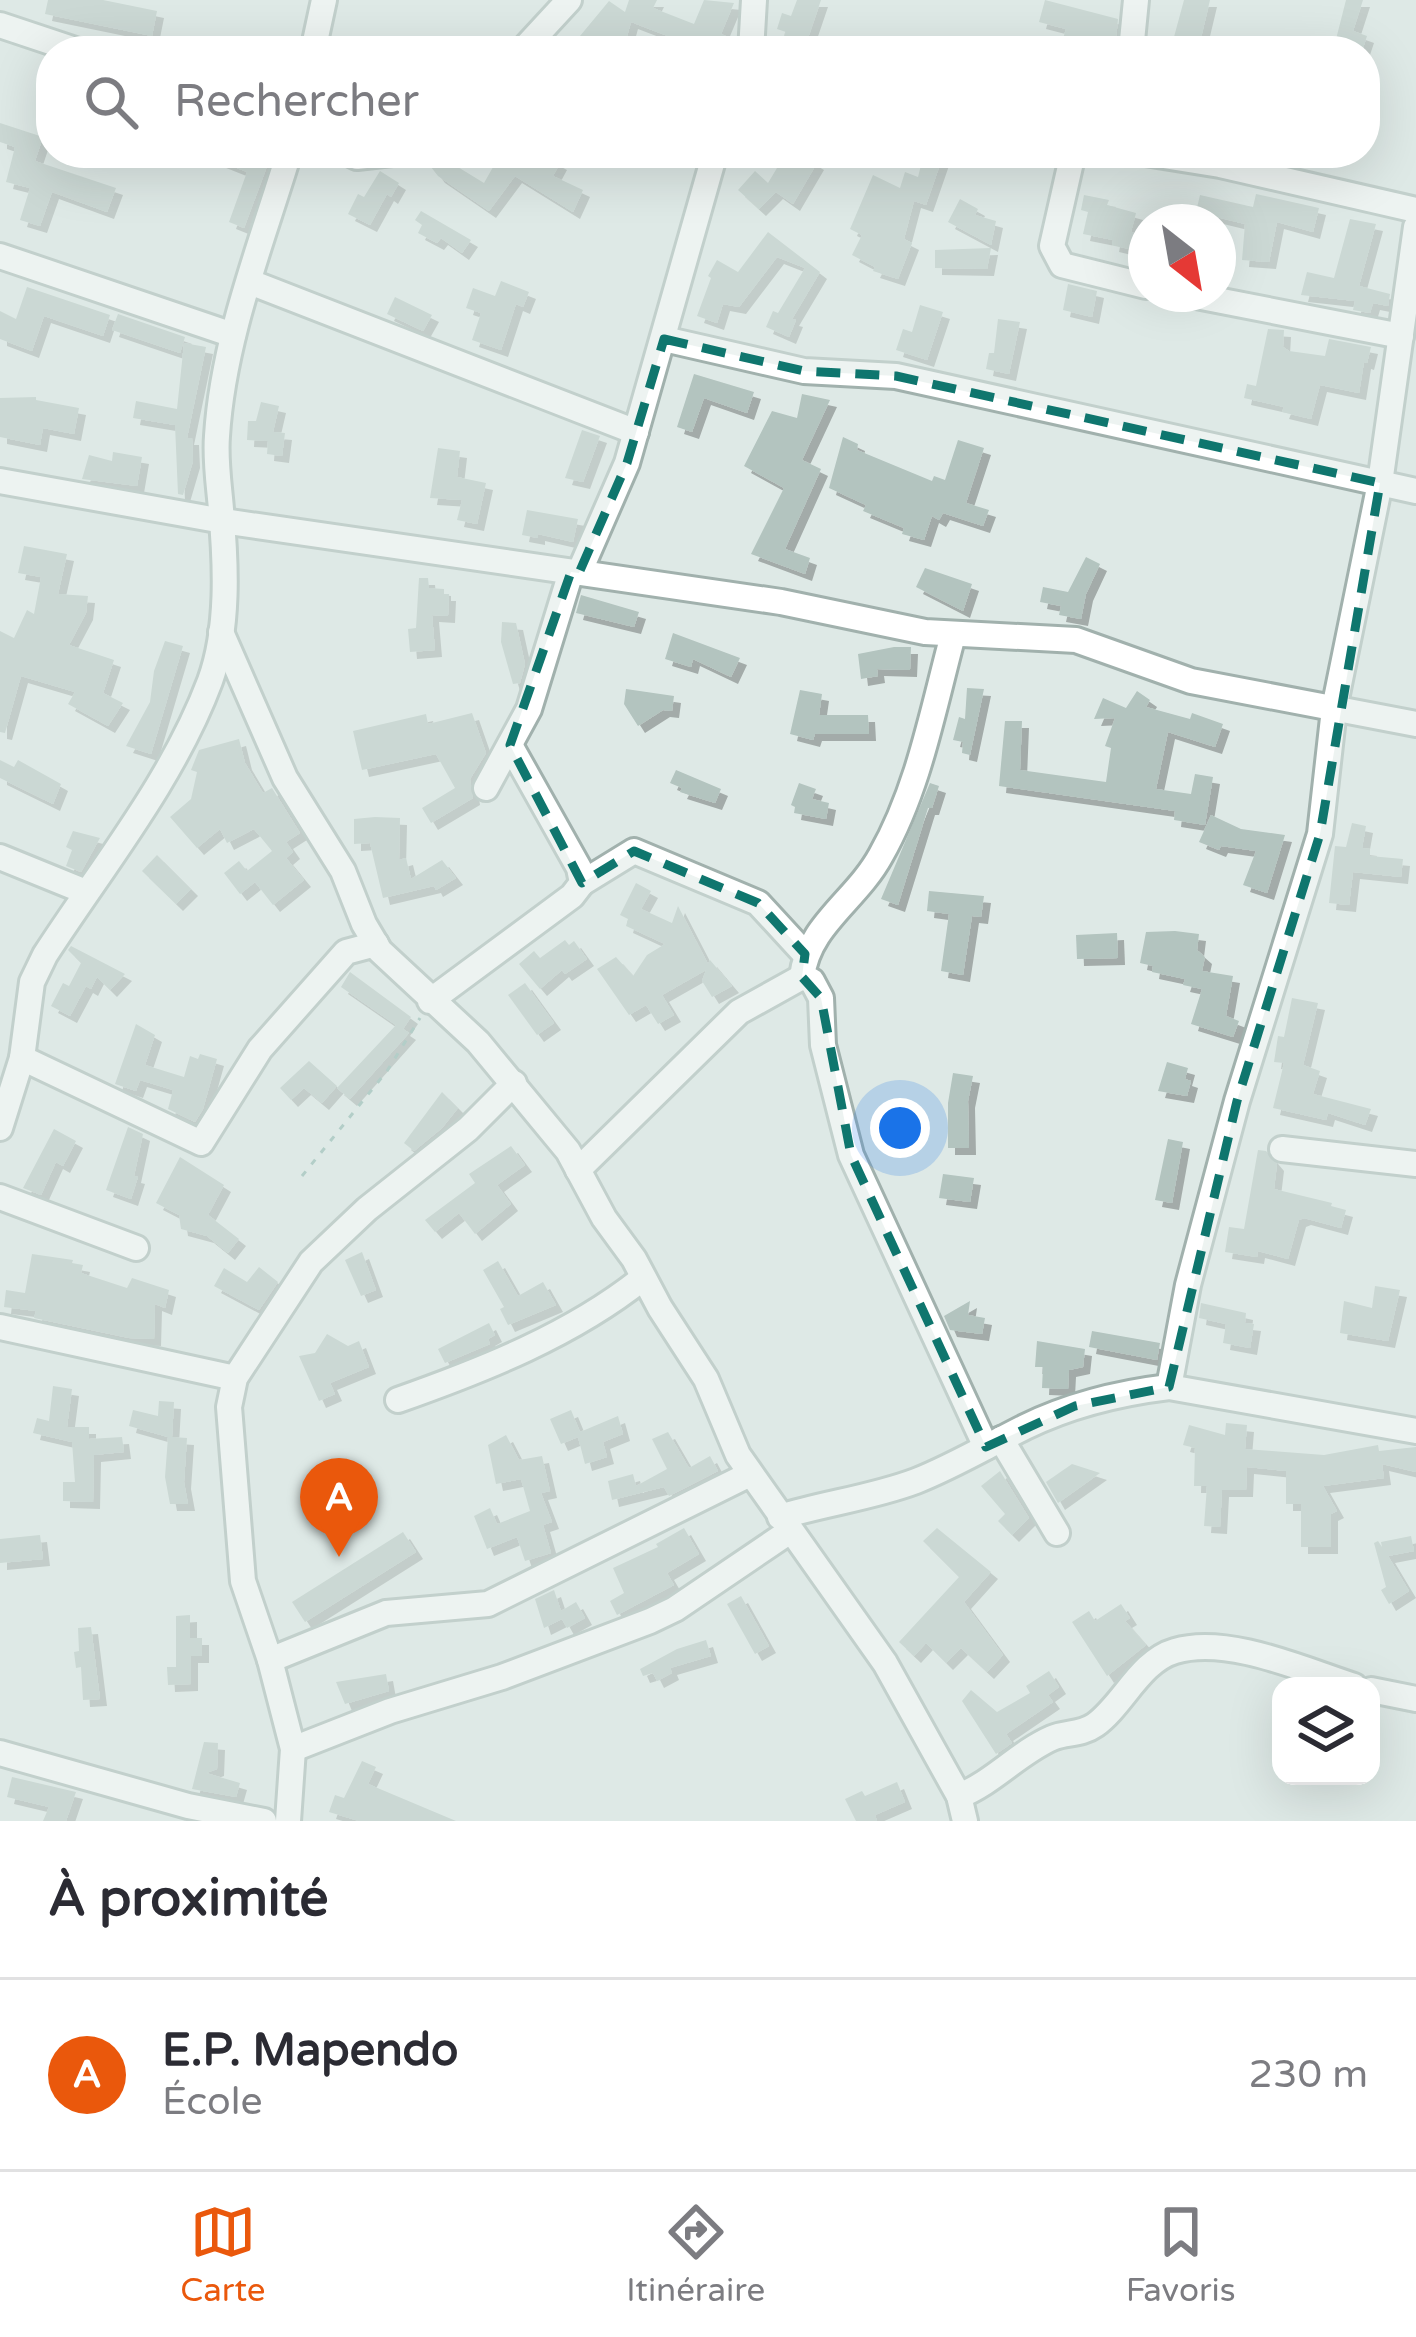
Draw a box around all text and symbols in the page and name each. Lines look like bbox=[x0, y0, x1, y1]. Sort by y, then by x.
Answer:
search box bbox=[36, 36, 1380, 168]
icon: search bbox=[78, 69, 144, 135]
text: Rechercher bbox=[174, 75, 419, 129]
north arrow bbox=[1128, 204, 1236, 312]
your location bbox=[870, 1098, 930, 1158]
pin: A bbox=[300, 1458, 378, 1557]
map controls bbox=[1272, 1677, 1380, 1785]
button: layers bbox=[1272, 1677, 1380, 1785]
text: À proximité bbox=[48, 1868, 328, 1930]
text: E.P. Mapendo bbox=[162, 2024, 458, 2078]
text: A bbox=[72, 2051, 102, 2098]
text: 230 m bbox=[1249, 2051, 1368, 2098]
text: École bbox=[162, 2078, 262, 2125]
tab: Carte bbox=[180, 2199, 266, 2310]
tab: Itinéraire bbox=[626, 2199, 765, 2310]
tab: Favoris bbox=[1126, 2199, 1236, 2310]

